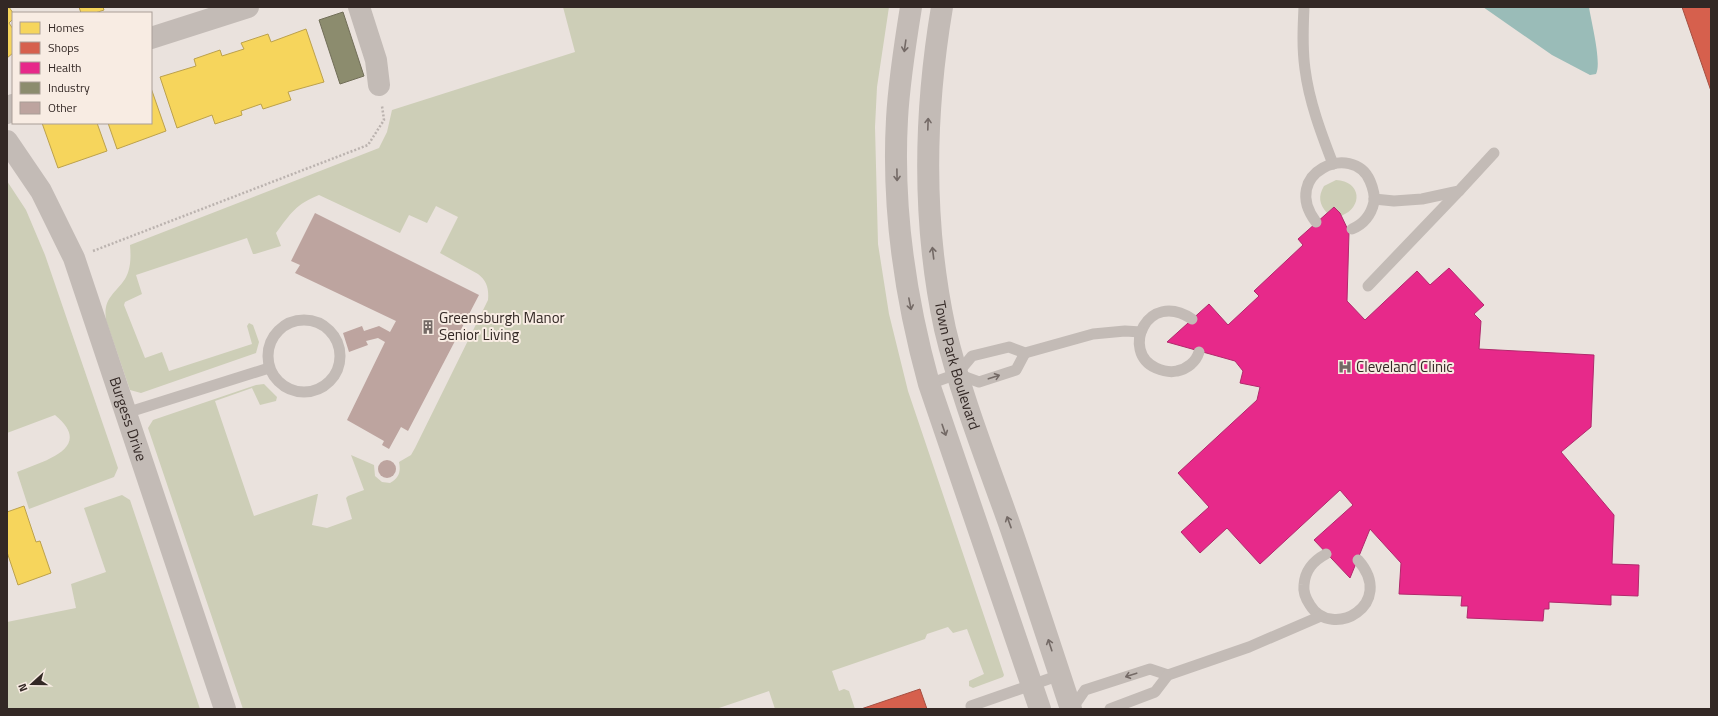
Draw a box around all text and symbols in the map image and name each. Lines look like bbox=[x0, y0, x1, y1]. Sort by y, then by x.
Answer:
legend bbox=[12, 12, 152, 124]
text: Homes bbox=[48, 18, 84, 37]
text: Shops bbox=[48, 38, 80, 57]
one-way arrow bbox=[901, 39, 909, 52]
text: Health bbox=[48, 58, 82, 77]
text: Industry bbox=[48, 78, 90, 97]
text: Other bbox=[48, 98, 77, 117]
one-way arrow bbox=[924, 118, 932, 131]
one-way arrow bbox=[893, 168, 900, 181]
one-way arrow bbox=[929, 247, 937, 260]
one-way arrow bbox=[906, 297, 914, 310]
street label: Town Park Boulevard bbox=[929, 299, 986, 433]
place label: Greensburgh Manor Senior Living bbox=[439, 306, 565, 346]
building icon: Greensburgh Manor Senior Living bbox=[420, 319, 436, 335]
place label: Cleveland Clinic bbox=[1356, 355, 1453, 378]
hospital icon: Cleveland Clinic bbox=[1337, 359, 1353, 375]
one-way arrow bbox=[987, 373, 1000, 380]
street label: Burgess Drive bbox=[104, 374, 153, 464]
one-way arrow bbox=[941, 423, 948, 436]
one-way arrow bbox=[1004, 517, 1012, 529]
one-way arrow bbox=[1046, 639, 1053, 652]
north arrow bbox=[12, 664, 52, 704]
one-way arrow bbox=[1125, 672, 1138, 679]
text: N bbox=[14, 681, 31, 694]

